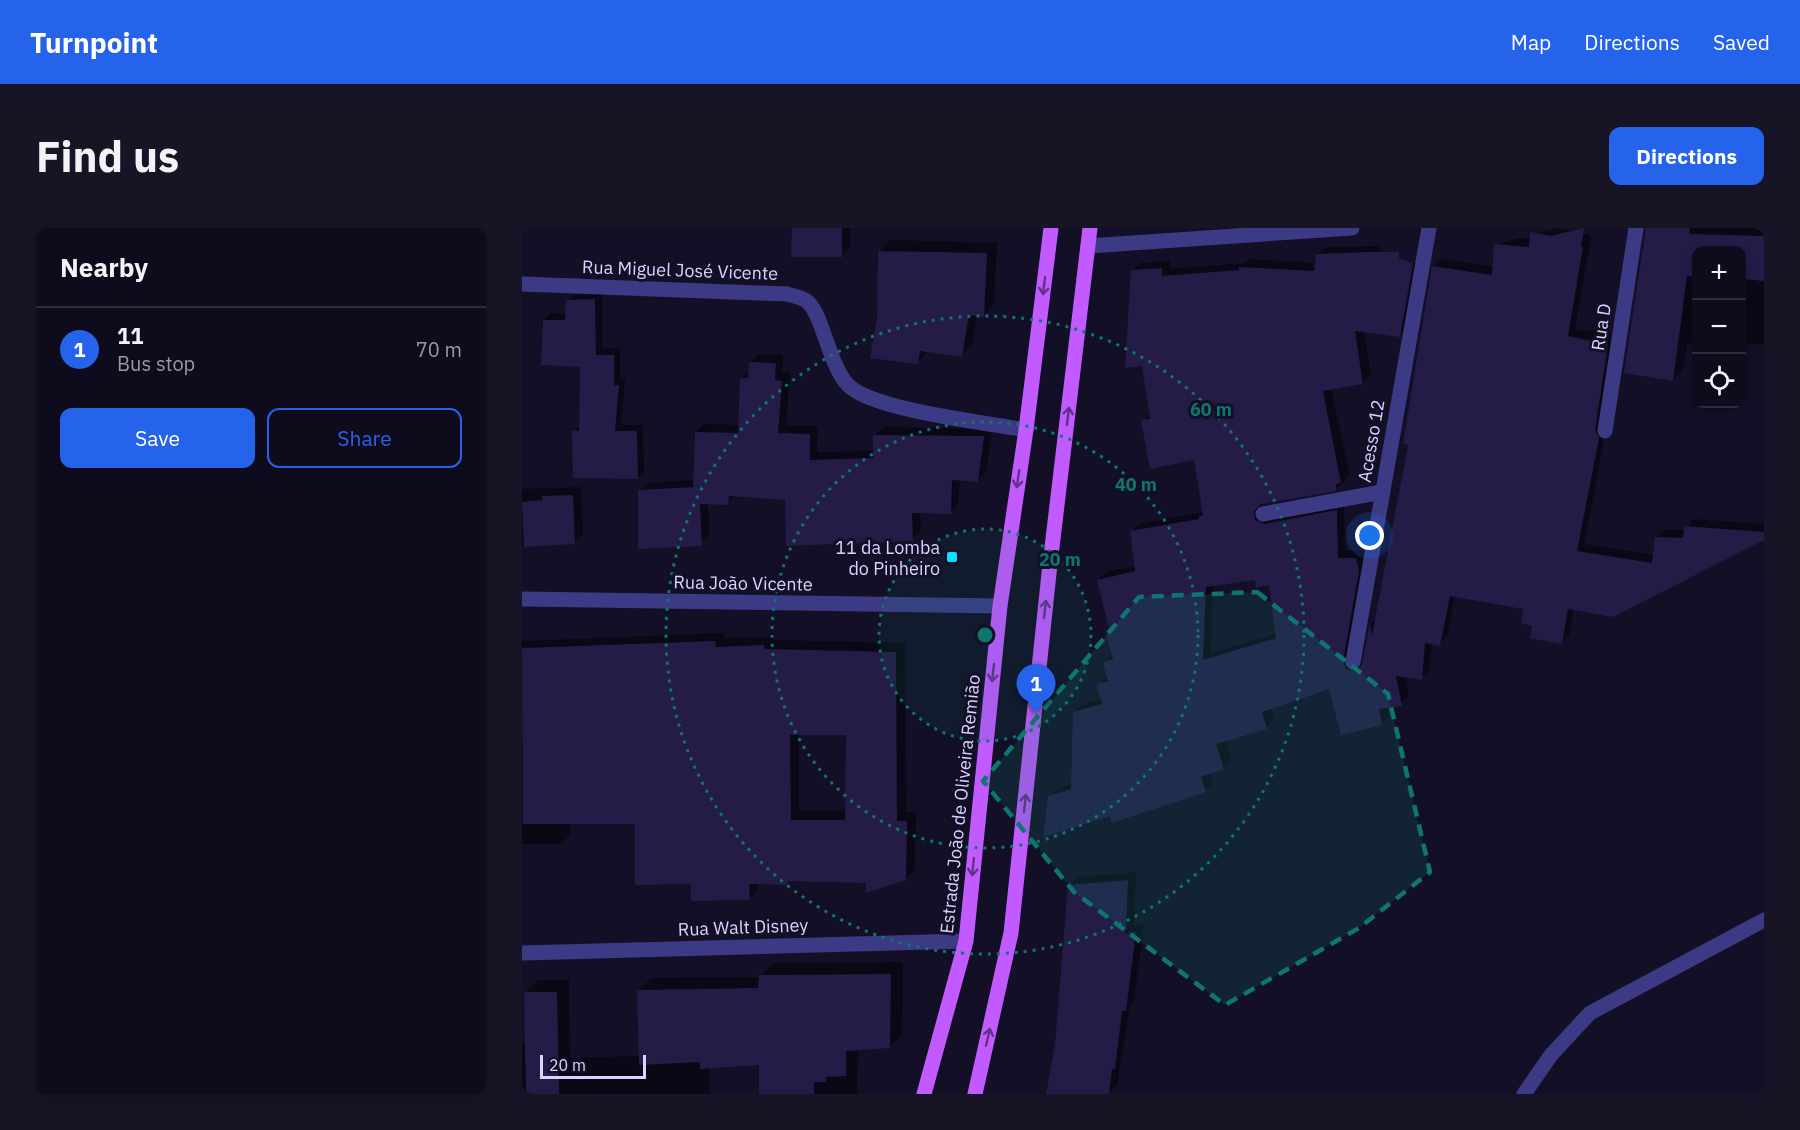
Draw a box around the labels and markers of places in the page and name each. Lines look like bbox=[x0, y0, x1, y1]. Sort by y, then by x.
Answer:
place label: 11 da Lomba do Pinheiro bbox=[835, 536, 940, 580]
marker: 11 da Lomba do Pinheiro bbox=[945, 550, 959, 564]
centre of rings bbox=[975, 625, 995, 645]
pin: 1 bbox=[1016, 664, 1056, 714]

